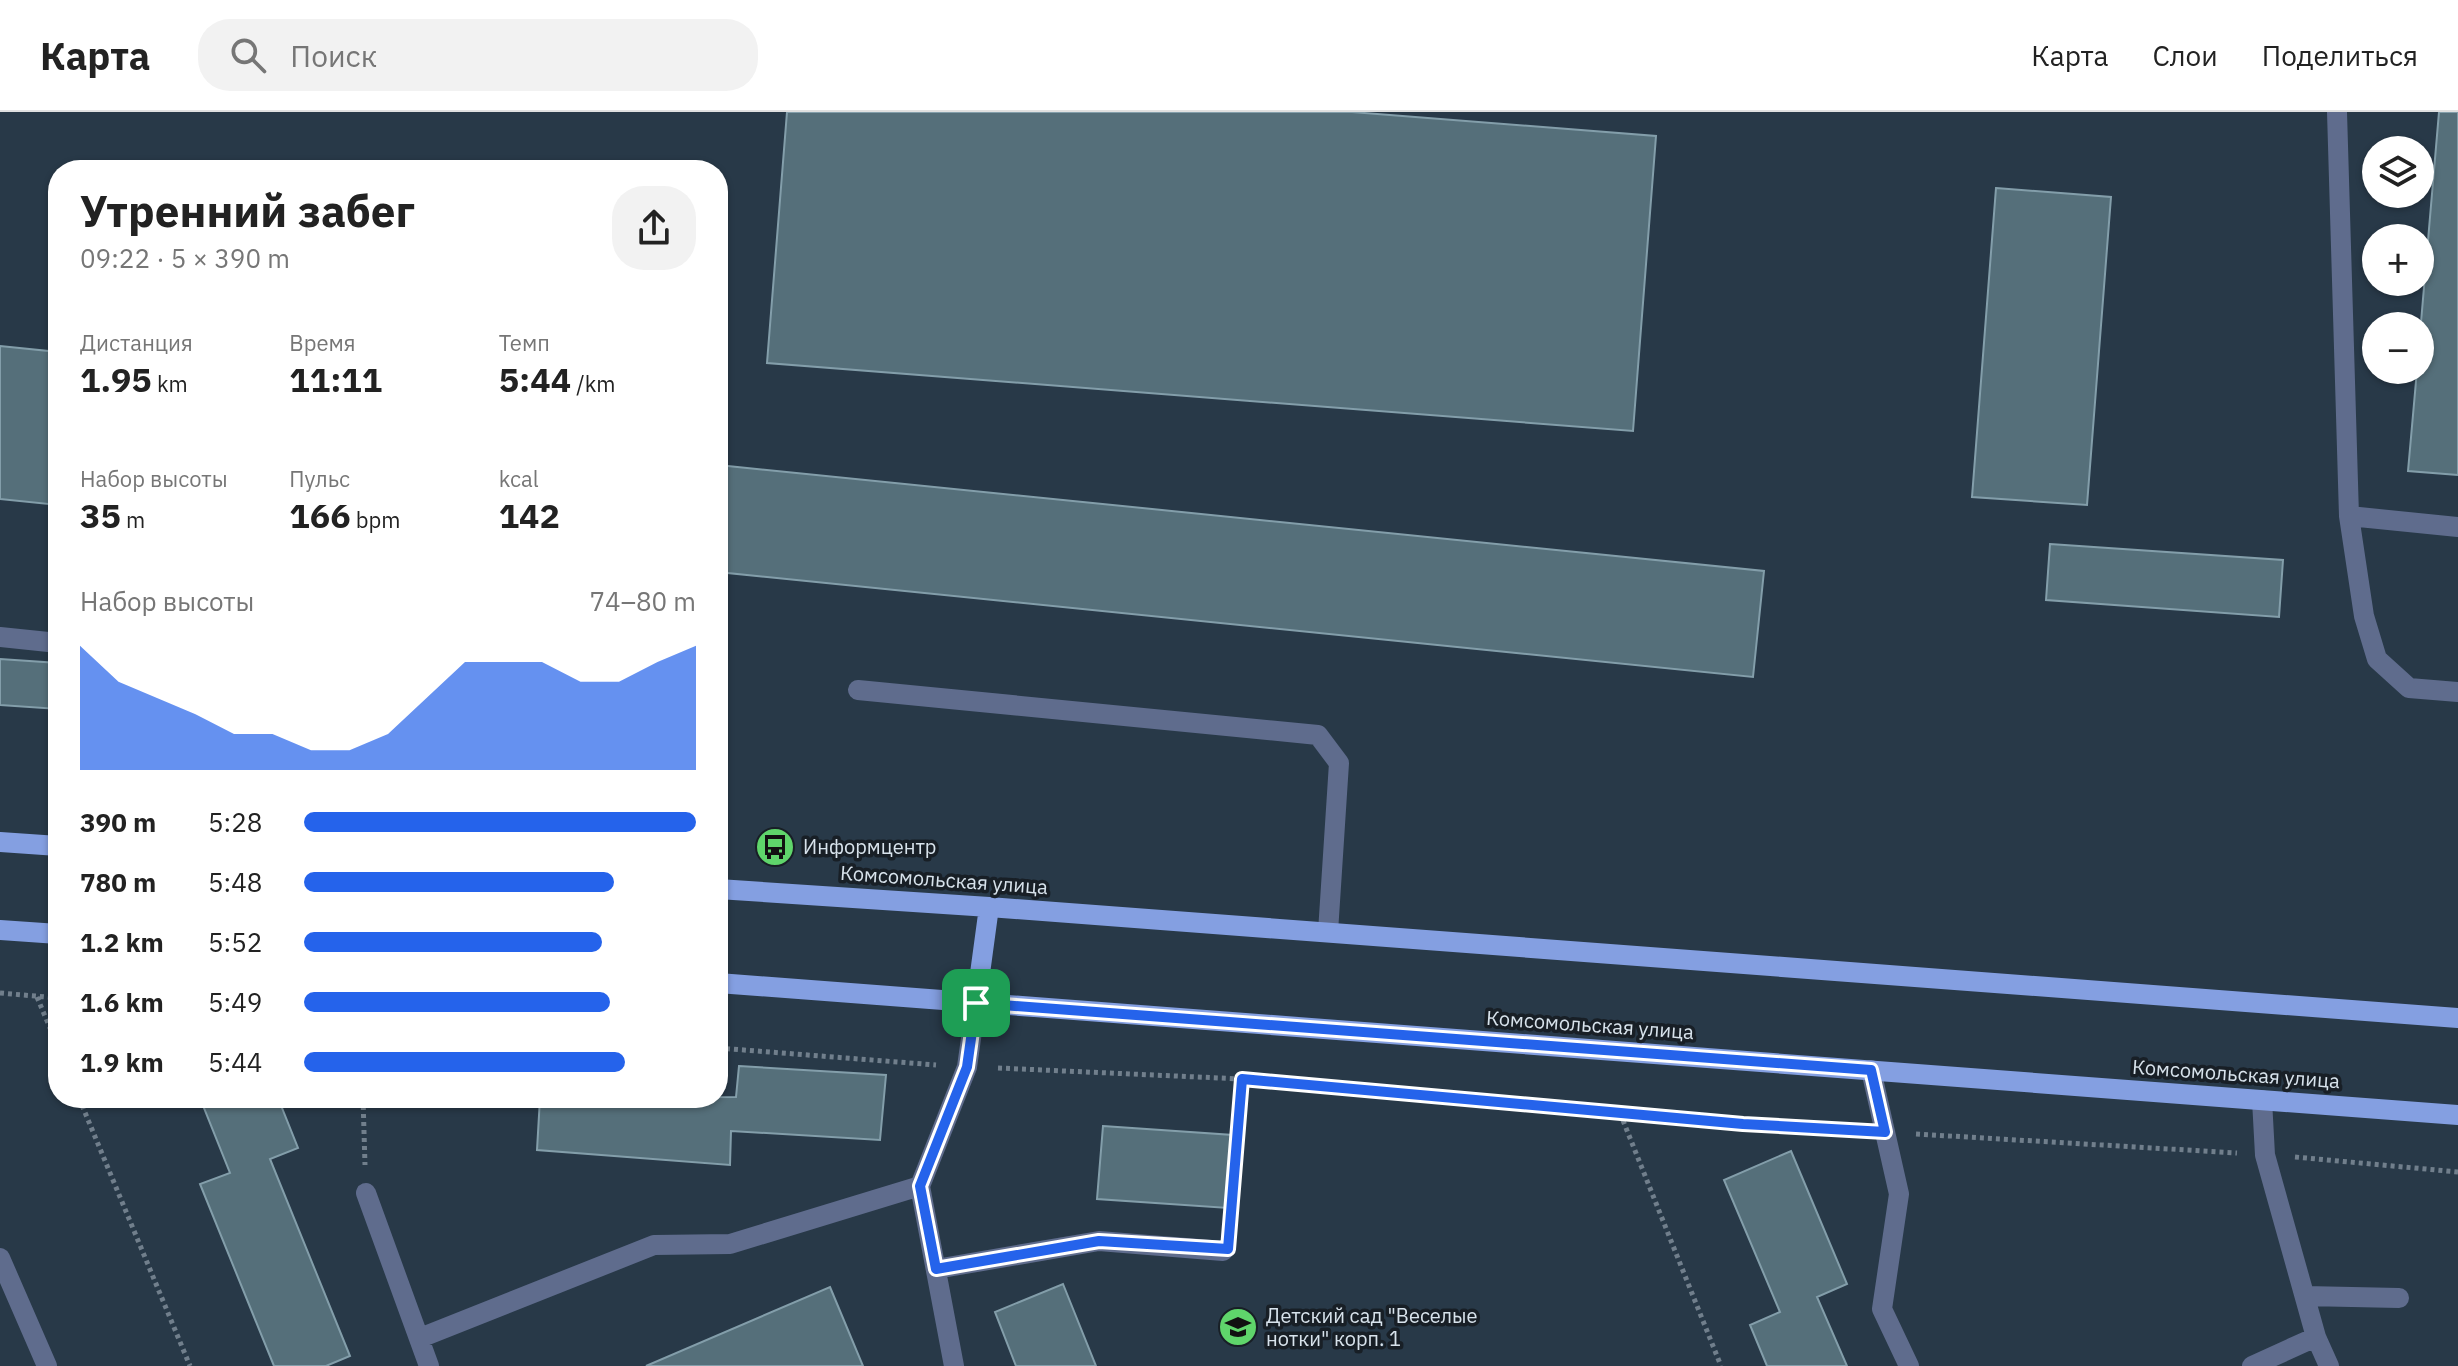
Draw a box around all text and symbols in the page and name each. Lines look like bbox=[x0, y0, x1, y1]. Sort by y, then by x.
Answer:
search box bbox=[198, 19, 758, 91]
text: Карта bbox=[40, 31, 150, 80]
icon: search bbox=[226, 33, 270, 77]
text: Поиск bbox=[290, 36, 377, 75]
text: Карта bbox=[2031, 37, 2108, 74]
text: Слои bbox=[2152, 37, 2218, 74]
text: Поделиться bbox=[2262, 37, 2418, 74]
map controls bbox=[2362, 136, 2434, 384]
button: layers bbox=[2362, 136, 2434, 208]
text: Утренний забег bbox=[80, 182, 415, 239]
button: share bbox=[612, 186, 696, 270]
button: + bbox=[2362, 224, 2434, 296]
text: 09:22 · 5 × 390 m bbox=[80, 241, 290, 275]
button: − bbox=[2362, 312, 2434, 384]
text: Дистанция bbox=[80, 328, 193, 357]
text: Время bbox=[289, 328, 356, 357]
text: Темп bbox=[499, 328, 550, 357]
text: 1.95 bbox=[80, 357, 152, 401]
text: 11:11 bbox=[289, 357, 382, 401]
text: 5:44 bbox=[499, 357, 571, 401]
text: km bbox=[152, 369, 188, 398]
text: /km bbox=[571, 369, 616, 398]
text: Набор высоты bbox=[80, 464, 228, 493]
text: Пульс bbox=[289, 464, 350, 493]
text: kcal bbox=[499, 464, 539, 493]
text: 35 bbox=[80, 493, 121, 537]
text: 166 bbox=[289, 493, 351, 537]
text: 142 bbox=[499, 493, 560, 537]
text: m bbox=[121, 505, 145, 534]
text: bpm bbox=[351, 505, 400, 534]
text: Набор высоты bbox=[80, 584, 254, 618]
text: 74–80 m bbox=[589, 584, 696, 618]
text: 390 m bbox=[80, 805, 156, 839]
text: 5:28 bbox=[208, 805, 262, 839]
bus stop icon: Информцентр bbox=[754, 826, 796, 868]
place label: Информцентр bbox=[803, 833, 936, 860]
street label: Комсомольская улица bbox=[839, 859, 1049, 900]
text: 780 m bbox=[80, 865, 156, 899]
text: 5:48 bbox=[208, 865, 262, 899]
text: 1.2 km bbox=[80, 925, 164, 959]
text: 5:52 bbox=[208, 925, 262, 959]
pin bbox=[942, 969, 1010, 1037]
icon: arrive bbox=[954, 981, 998, 1025]
text: 1.6 km bbox=[80, 985, 164, 1019]
text: 5:49 bbox=[208, 985, 262, 1019]
street label: Комсомольская улица bbox=[1485, 1004, 1695, 1045]
text: 1.9 km bbox=[80, 1045, 164, 1079]
text: 5:44 bbox=[208, 1045, 262, 1079]
street label: Комсомольская улица bbox=[2131, 1053, 2341, 1094]
place label: Детский сад "Веселые нотки" корп. 1 bbox=[1266, 1302, 1478, 1352]
school or university icon: Детский сад "Веселые нотки" корп. 1 bbox=[1217, 1306, 1259, 1348]

